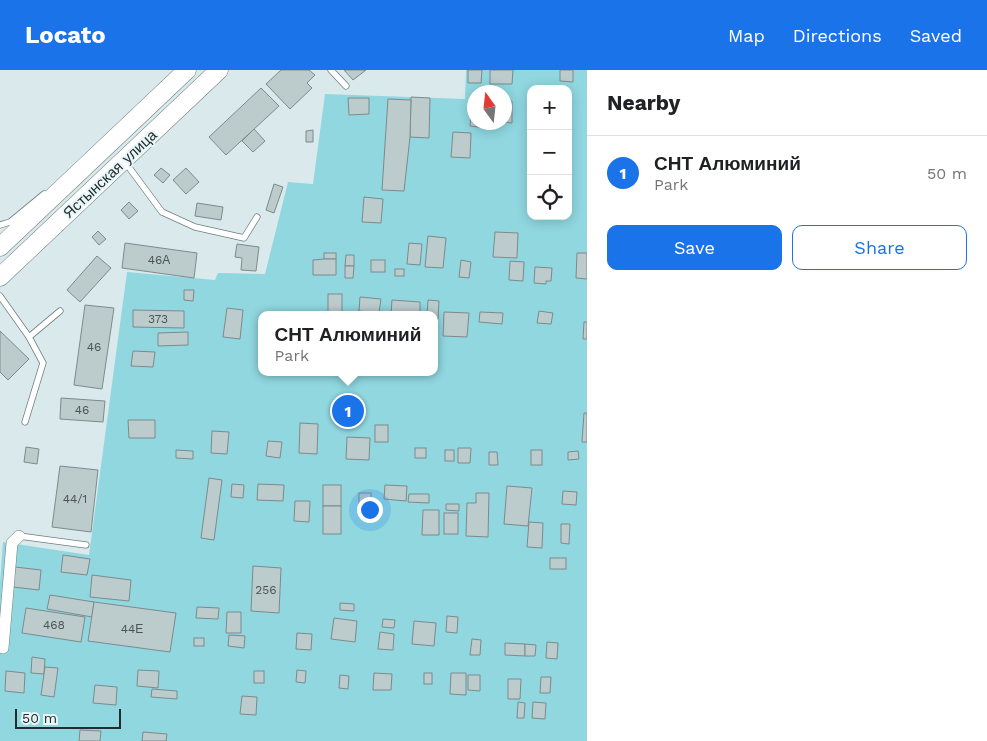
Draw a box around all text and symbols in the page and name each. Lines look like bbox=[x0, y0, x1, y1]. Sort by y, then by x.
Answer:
text: Locato bbox=[25, 21, 106, 49]
text: Map bbox=[728, 25, 765, 46]
text: Directions bbox=[793, 25, 882, 46]
text: Saved bbox=[910, 25, 962, 46]
north arrow bbox=[467, 85, 512, 130]
map controls bbox=[527, 85, 572, 220]
button: + bbox=[527, 85, 572, 130]
text: Nearby bbox=[607, 90, 680, 115]
street label: Ястынская улица bbox=[59, 126, 161, 222]
button: − bbox=[527, 130, 572, 175]
text: СНТ Алюминий bbox=[654, 152, 801, 175]
text: 1 bbox=[620, 164, 626, 183]
text: 50 m bbox=[927, 164, 967, 183]
button: locate bbox=[527, 175, 572, 220]
text: Park bbox=[654, 175, 688, 194]
button: Save bbox=[607, 225, 782, 270]
button: Share bbox=[792, 225, 967, 270]
house number: 46А bbox=[148, 253, 170, 267]
popup bbox=[258, 311, 438, 376]
house number: 373 bbox=[148, 312, 168, 326]
text: СНТ Алюминий bbox=[275, 323, 421, 346]
house number: 46 bbox=[87, 340, 101, 354]
text: Park bbox=[275, 346, 309, 365]
pin: 1 bbox=[332, 392, 364, 430]
house number: 46 bbox=[75, 403, 89, 417]
house number: 44/1 bbox=[63, 492, 87, 506]
your location bbox=[357, 497, 383, 523]
house number: 256 bbox=[255, 583, 277, 597]
house number: 468 bbox=[43, 618, 65, 632]
house number: 44Е bbox=[121, 622, 143, 636]
scale bar bbox=[15, 706, 121, 729]
text: 50 m bbox=[22, 710, 57, 726]

